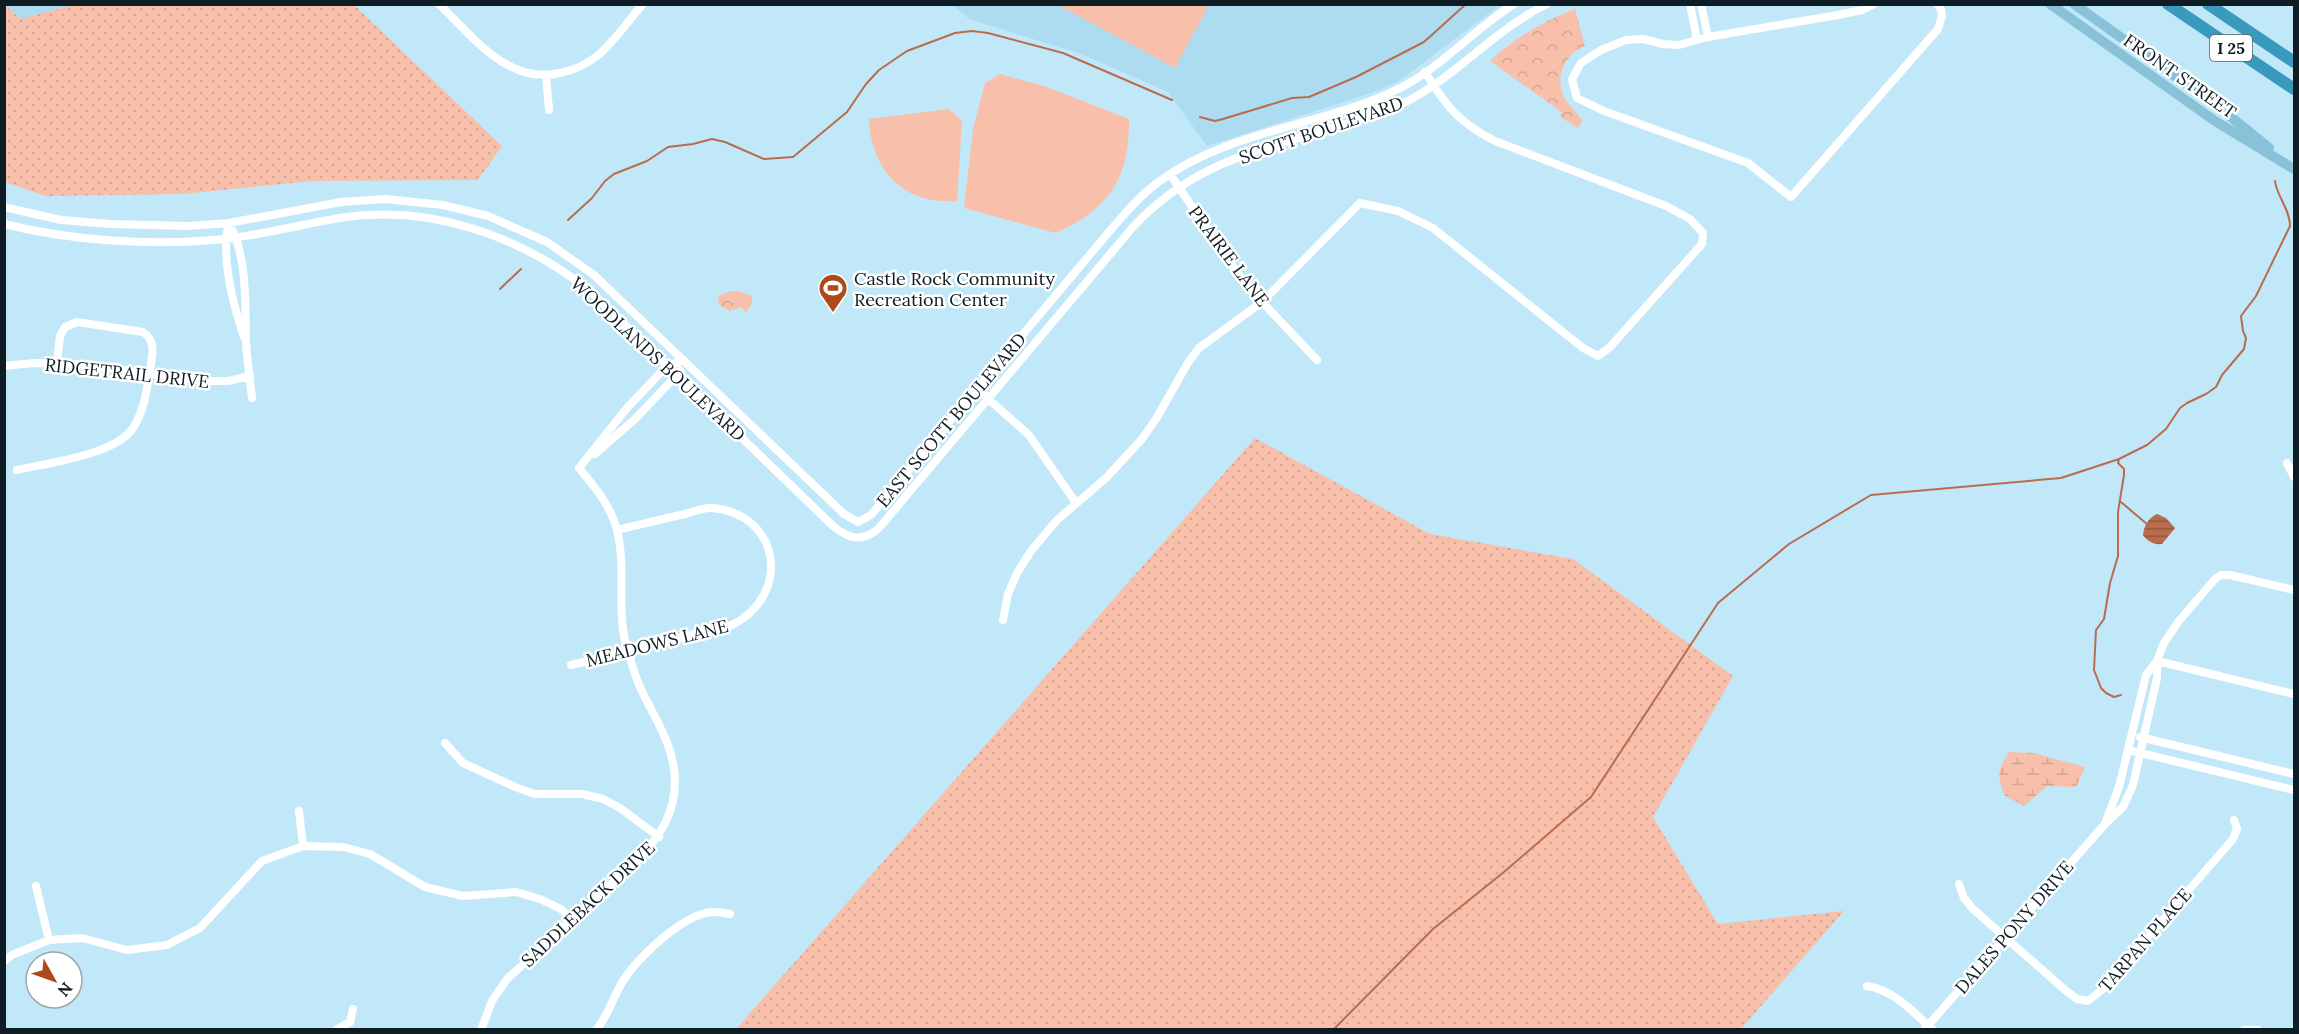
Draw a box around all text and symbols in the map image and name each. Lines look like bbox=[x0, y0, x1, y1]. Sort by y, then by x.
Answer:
street label: FRONT STREET bbox=[2119, 29, 2241, 124]
road number: I 25 bbox=[2210, 35, 2252, 61]
street label: SCOTT BOULEVARD bbox=[1236, 91, 1406, 169]
street label: PRAIRIE LANE bbox=[1184, 201, 1274, 311]
place label: Castle Rock Community Recreation Center bbox=[854, 267, 1056, 311]
street label: WOODLANDS BOULEVARD bbox=[566, 272, 750, 446]
sports icon: Castle Rock Community Recreation Center bbox=[817, 272, 849, 314]
street label: EAST SCOTT BOULEVARD bbox=[871, 328, 1031, 512]
street label: RIDGETRAIL DRIVE bbox=[44, 353, 210, 393]
street label: MEADOWS LANE bbox=[583, 614, 731, 672]
street label: SADDLEBACK DRIVE bbox=[516, 836, 660, 972]
street label: DALES PONY DRIVE bbox=[1950, 856, 2078, 998]
street label: TARPAN PLACE bbox=[2094, 883, 2196, 997]
north arrow bbox=[24, 950, 84, 1010]
text: N bbox=[54, 978, 77, 1001]

